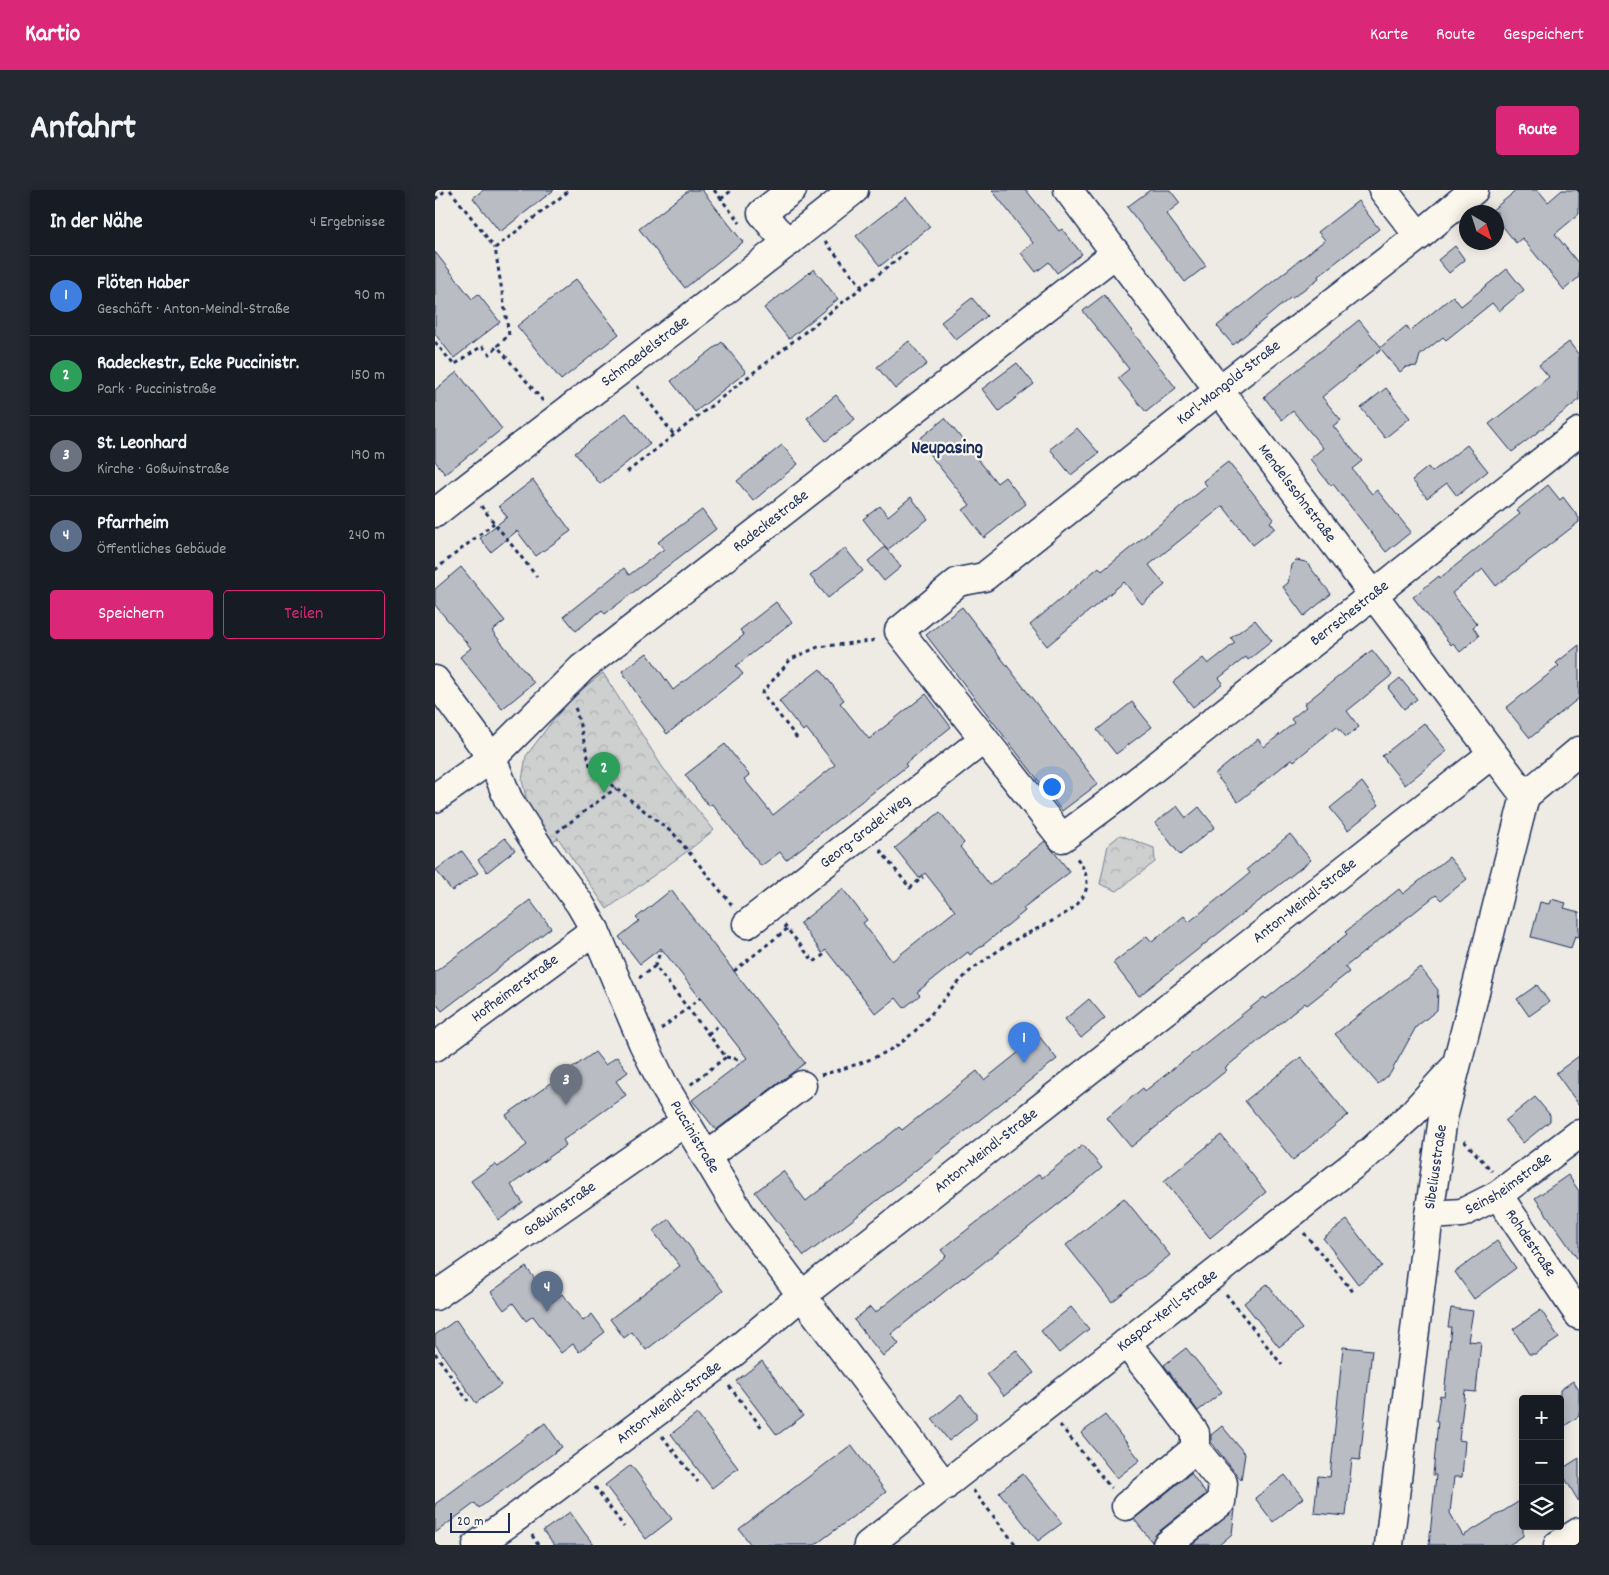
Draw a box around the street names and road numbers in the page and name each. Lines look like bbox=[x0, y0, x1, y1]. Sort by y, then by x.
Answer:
street label: Schmaedelstraße bbox=[596, 311, 694, 393]
street label: Karl-Mangold-Straße bbox=[1172, 335, 1286, 431]
street label: Mendelssohnstraße bbox=[1252, 439, 1342, 548]
street label: Radeckestraße bbox=[728, 484, 814, 558]
street label: Berrschestraße bbox=[1305, 575, 1394, 652]
street label: Georg-Gradel-Weg bbox=[815, 789, 915, 874]
street label: Anton-Meindl-Straße bbox=[1248, 853, 1362, 949]
street label: Hofheimerstraße bbox=[467, 949, 563, 1028]
street label: Puccinistraße bbox=[664, 1096, 725, 1178]
street label: Anton-Meindl-Straße bbox=[929, 1103, 1043, 1199]
street label: Sibeliusstraße bbox=[1418, 1123, 1453, 1211]
street label: Seinsheimstraße bbox=[1461, 1147, 1557, 1221]
street label: Goßwinstraße bbox=[519, 1176, 601, 1243]
street label: Rohdestraße bbox=[1499, 1204, 1562, 1282]
street label: Kaspar-Kerll-Straße bbox=[1112, 1264, 1223, 1358]
street label: Anton-Meindl-Straße bbox=[611, 1355, 727, 1450]

